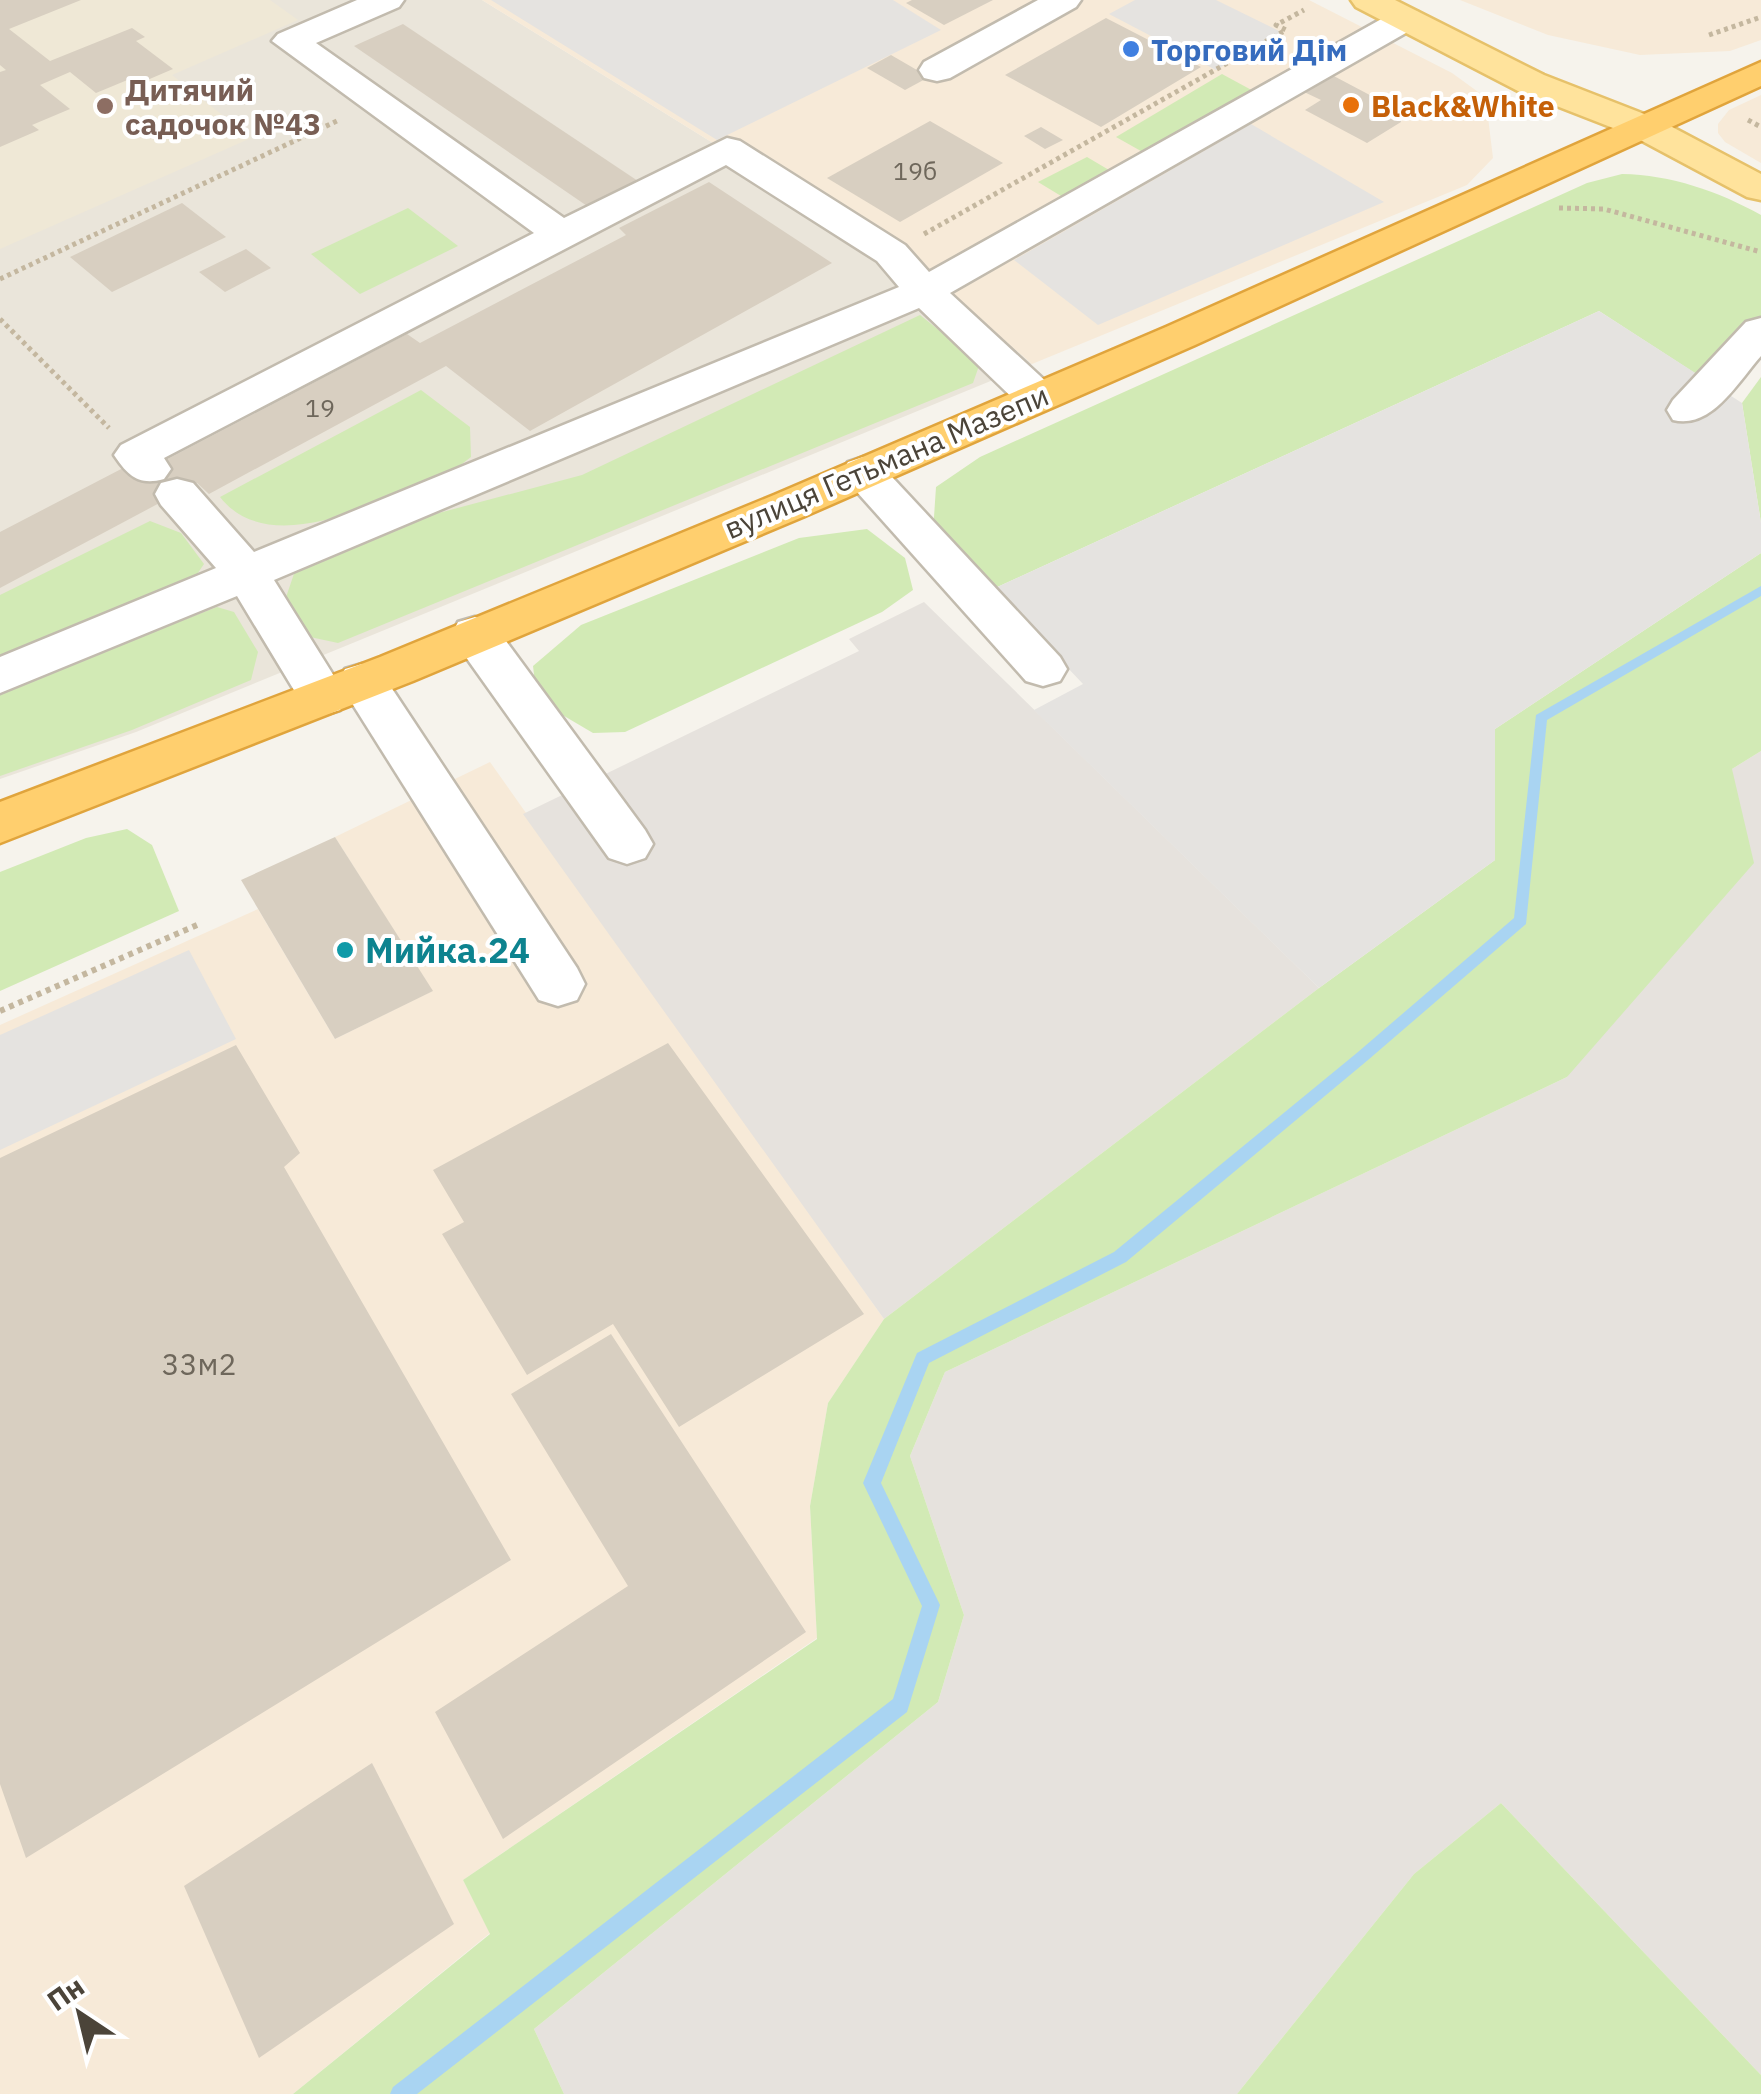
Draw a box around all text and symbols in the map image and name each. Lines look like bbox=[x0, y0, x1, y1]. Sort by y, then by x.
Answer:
place label: Торговий Дім bbox=[1151, 30, 1347, 69]
marker: Торговий Дім bbox=[1120, 38, 1142, 60]
place label: Дитячий садочок №43 bbox=[125, 70, 321, 143]
place label: Black&White bbox=[1371, 86, 1555, 125]
marker: Black&White bbox=[1340, 94, 1362, 116]
marker: Дитячий садочок №43 bbox=[94, 95, 116, 117]
house number: 19б bbox=[893, 154, 937, 187]
street label: вулиця Гетьмана Мазепи bbox=[718, 375, 1054, 547]
house number: 19 bbox=[305, 391, 335, 424]
place label: Мийка.24 bbox=[365, 927, 530, 973]
marker: Мийка.24 bbox=[334, 939, 356, 961]
house number: 33м2 bbox=[162, 1344, 236, 1383]
north arrow bbox=[30, 1964, 130, 2064]
text: Пн bbox=[40, 1967, 91, 2019]

